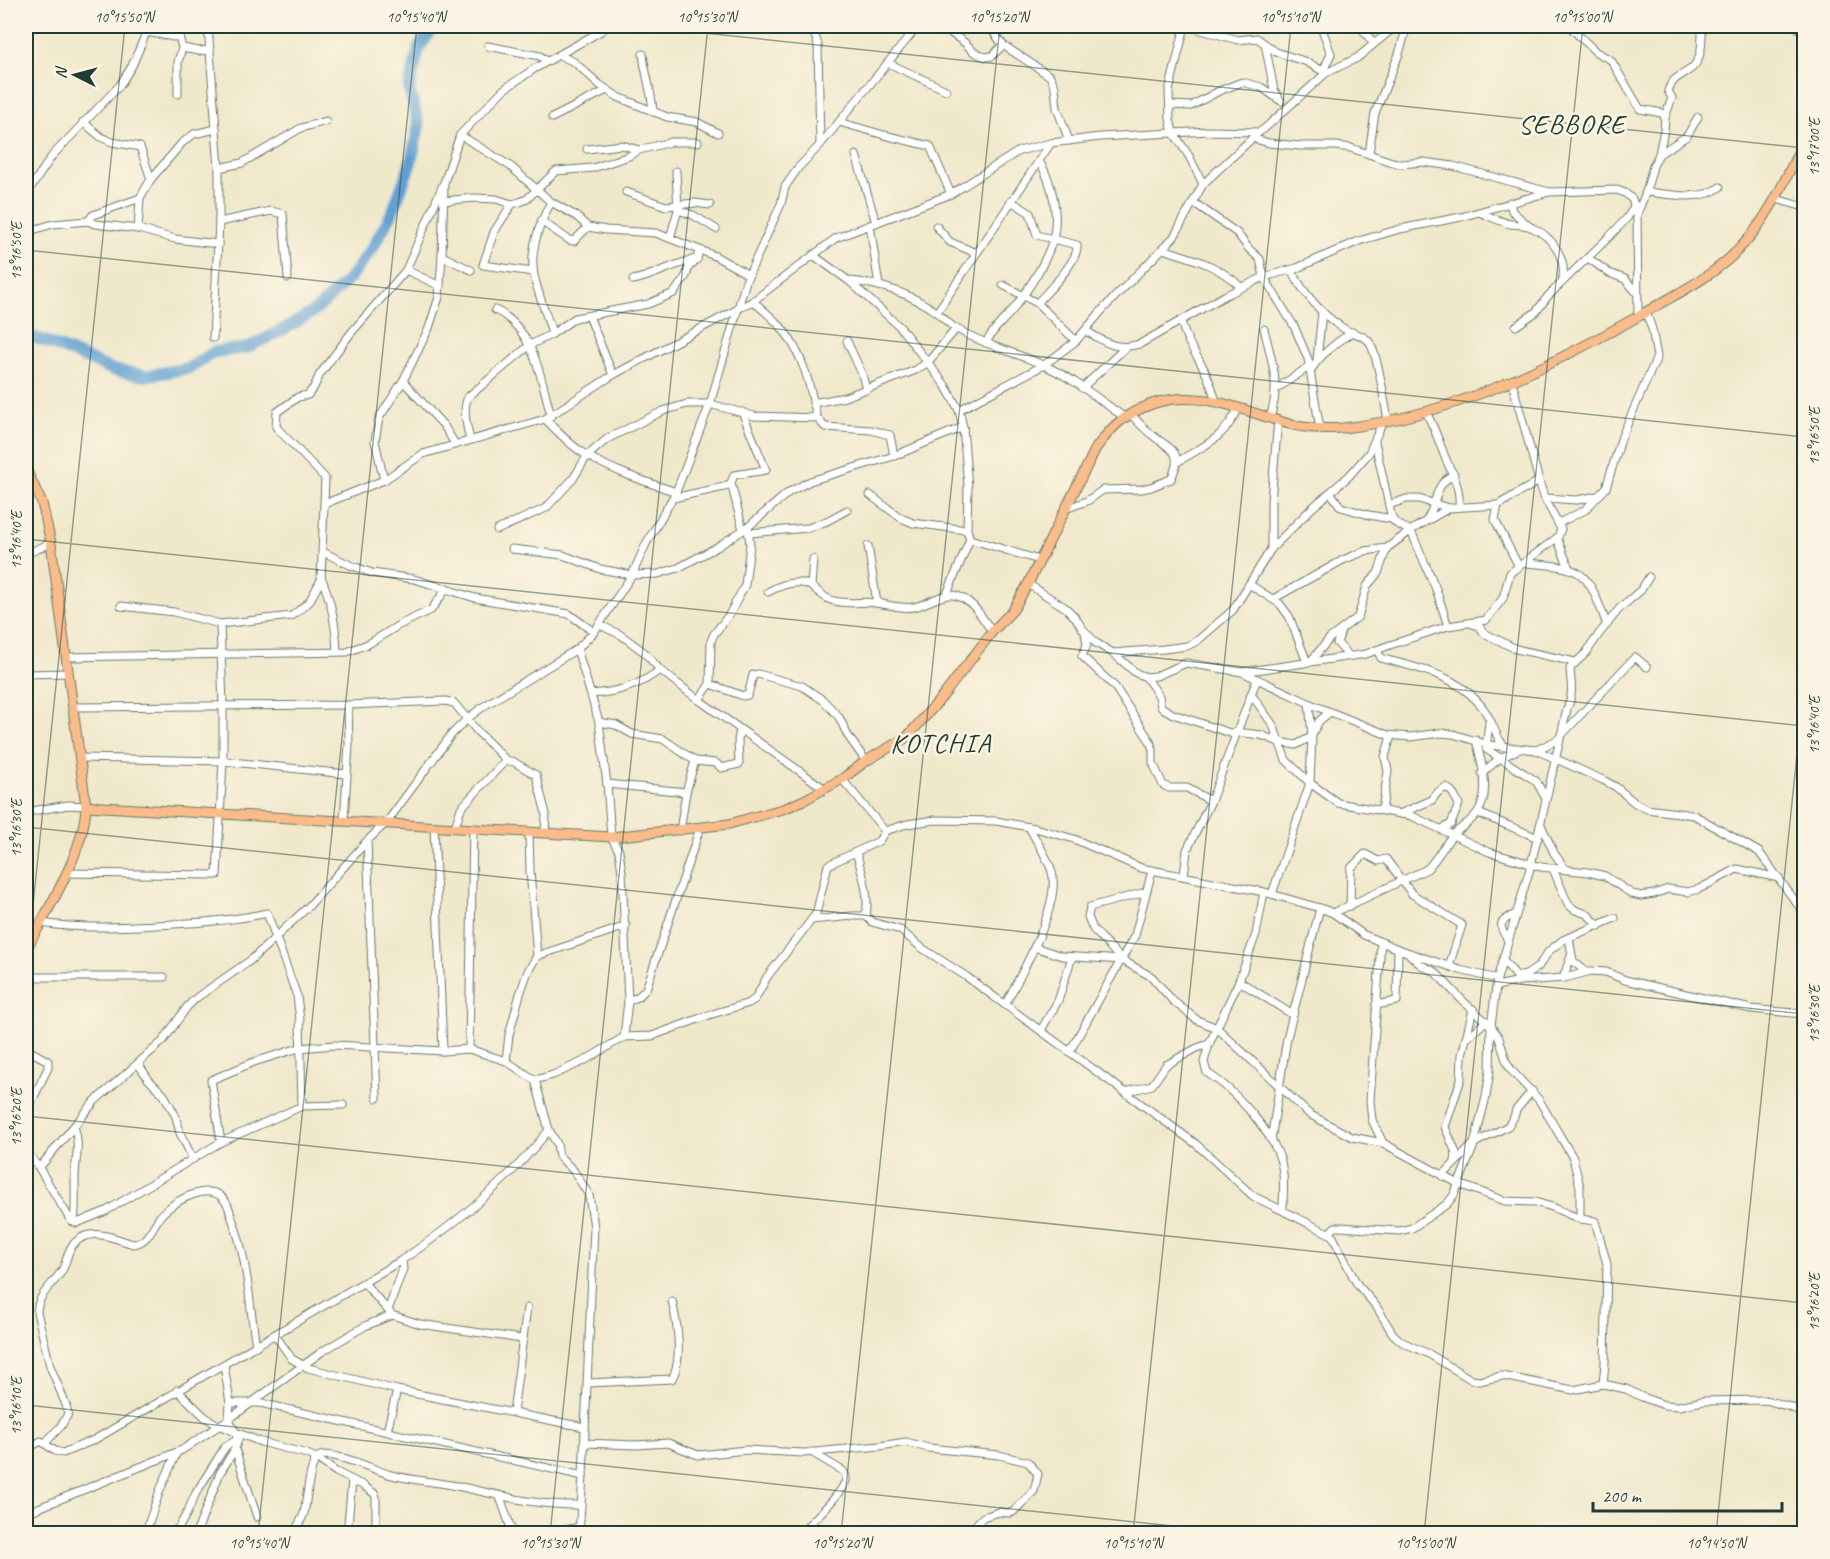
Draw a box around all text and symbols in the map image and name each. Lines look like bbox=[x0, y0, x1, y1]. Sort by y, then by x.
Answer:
text: 10°15'50"N bbox=[94, 8, 157, 27]
text: 10°15'40"N bbox=[386, 8, 449, 27]
text: 10°15'30"N bbox=[677, 8, 740, 27]
text: 10°15'20"N bbox=[969, 8, 1032, 27]
text: 10°15'10"N bbox=[1260, 8, 1323, 27]
text: 10°15'00"N bbox=[1552, 8, 1615, 27]
north arrow bbox=[45, 45, 105, 105]
text: N bbox=[51, 64, 72, 80]
district label: SEBBORE bbox=[1518, 107, 1628, 141]
text: 13°17'00"E bbox=[1805, 116, 1824, 176]
text: 13°16'50"E bbox=[7, 220, 26, 280]
text: 13°16'50"E bbox=[1805, 405, 1824, 465]
text: 13°16'40"E bbox=[7, 509, 26, 569]
text: 13°16'40"E bbox=[1805, 694, 1824, 754]
district label: KOTCHIA bbox=[890, 726, 992, 760]
text: 13°16'30"E bbox=[7, 797, 26, 857]
text: 13°16'30"E bbox=[1805, 983, 1824, 1043]
text: 13°16'20"E bbox=[7, 1086, 26, 1146]
text: 13°16'20"E bbox=[1805, 1271, 1824, 1331]
text: 13°16'10"E bbox=[7, 1375, 26, 1435]
scale bar bbox=[1593, 1475, 1782, 1513]
text: 200 m bbox=[1602, 1485, 1643, 1507]
text: 10°15'40"N bbox=[229, 1534, 292, 1553]
text: 10°15'30"N bbox=[520, 1534, 583, 1553]
text: 10°15'20"N bbox=[812, 1534, 875, 1553]
text: 10°15'10"N bbox=[1103, 1534, 1166, 1553]
text: 10°15'00"N bbox=[1395, 1534, 1458, 1553]
text: 10°14'50"N bbox=[1686, 1534, 1749, 1553]

